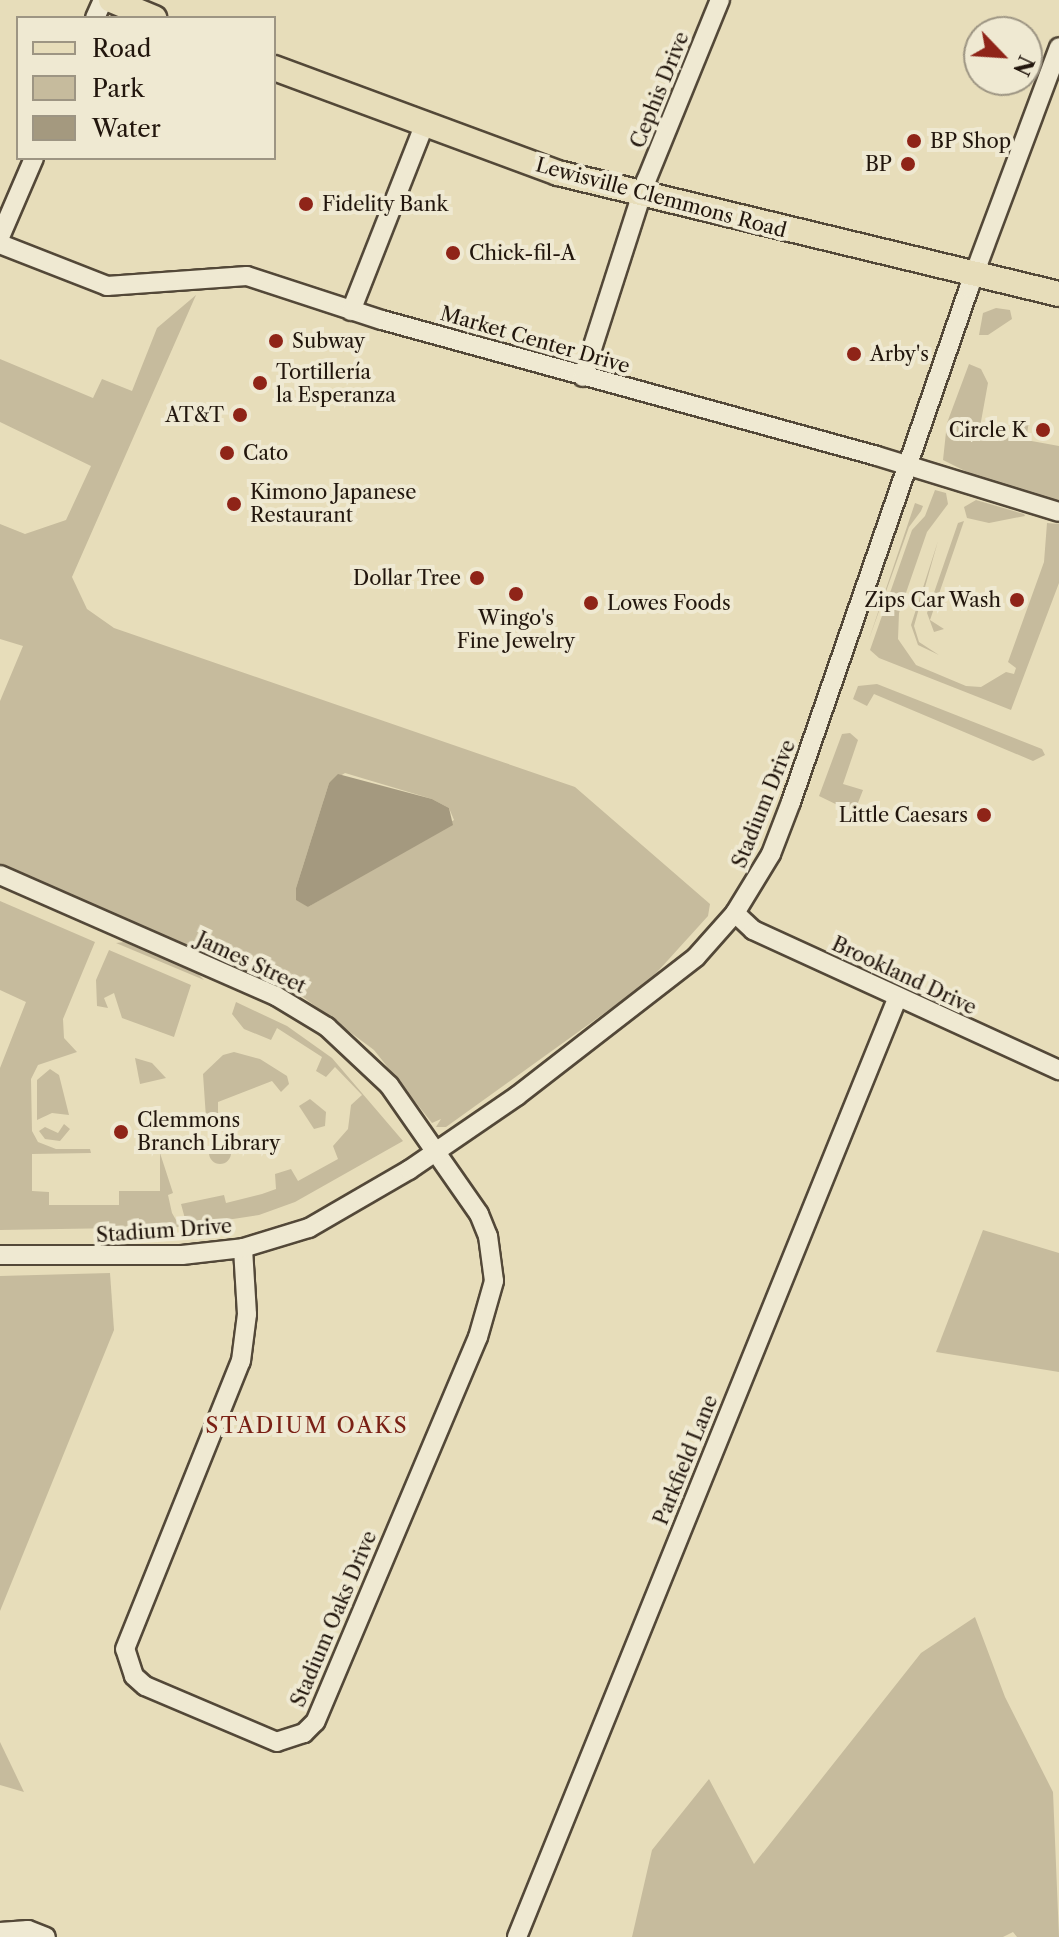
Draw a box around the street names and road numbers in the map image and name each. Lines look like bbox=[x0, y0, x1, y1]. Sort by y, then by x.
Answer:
street label: Cephis Drive bbox=[626, 28, 694, 152]
street label: Lewisville Clemmons Road bbox=[533, 153, 789, 243]
street label: Market Center Drive bbox=[437, 301, 633, 379]
street label: Stadium Drive bbox=[727, 736, 801, 872]
street label: James Street bbox=[193, 927, 309, 999]
street label: Brookland Drive bbox=[828, 932, 980, 1020]
street label: Stadium Drive bbox=[95, 1214, 233, 1248]
street label: Parkfield Lane bbox=[649, 1392, 723, 1528]
street label: Stadium Oaks Drive bbox=[286, 1527, 382, 1711]

